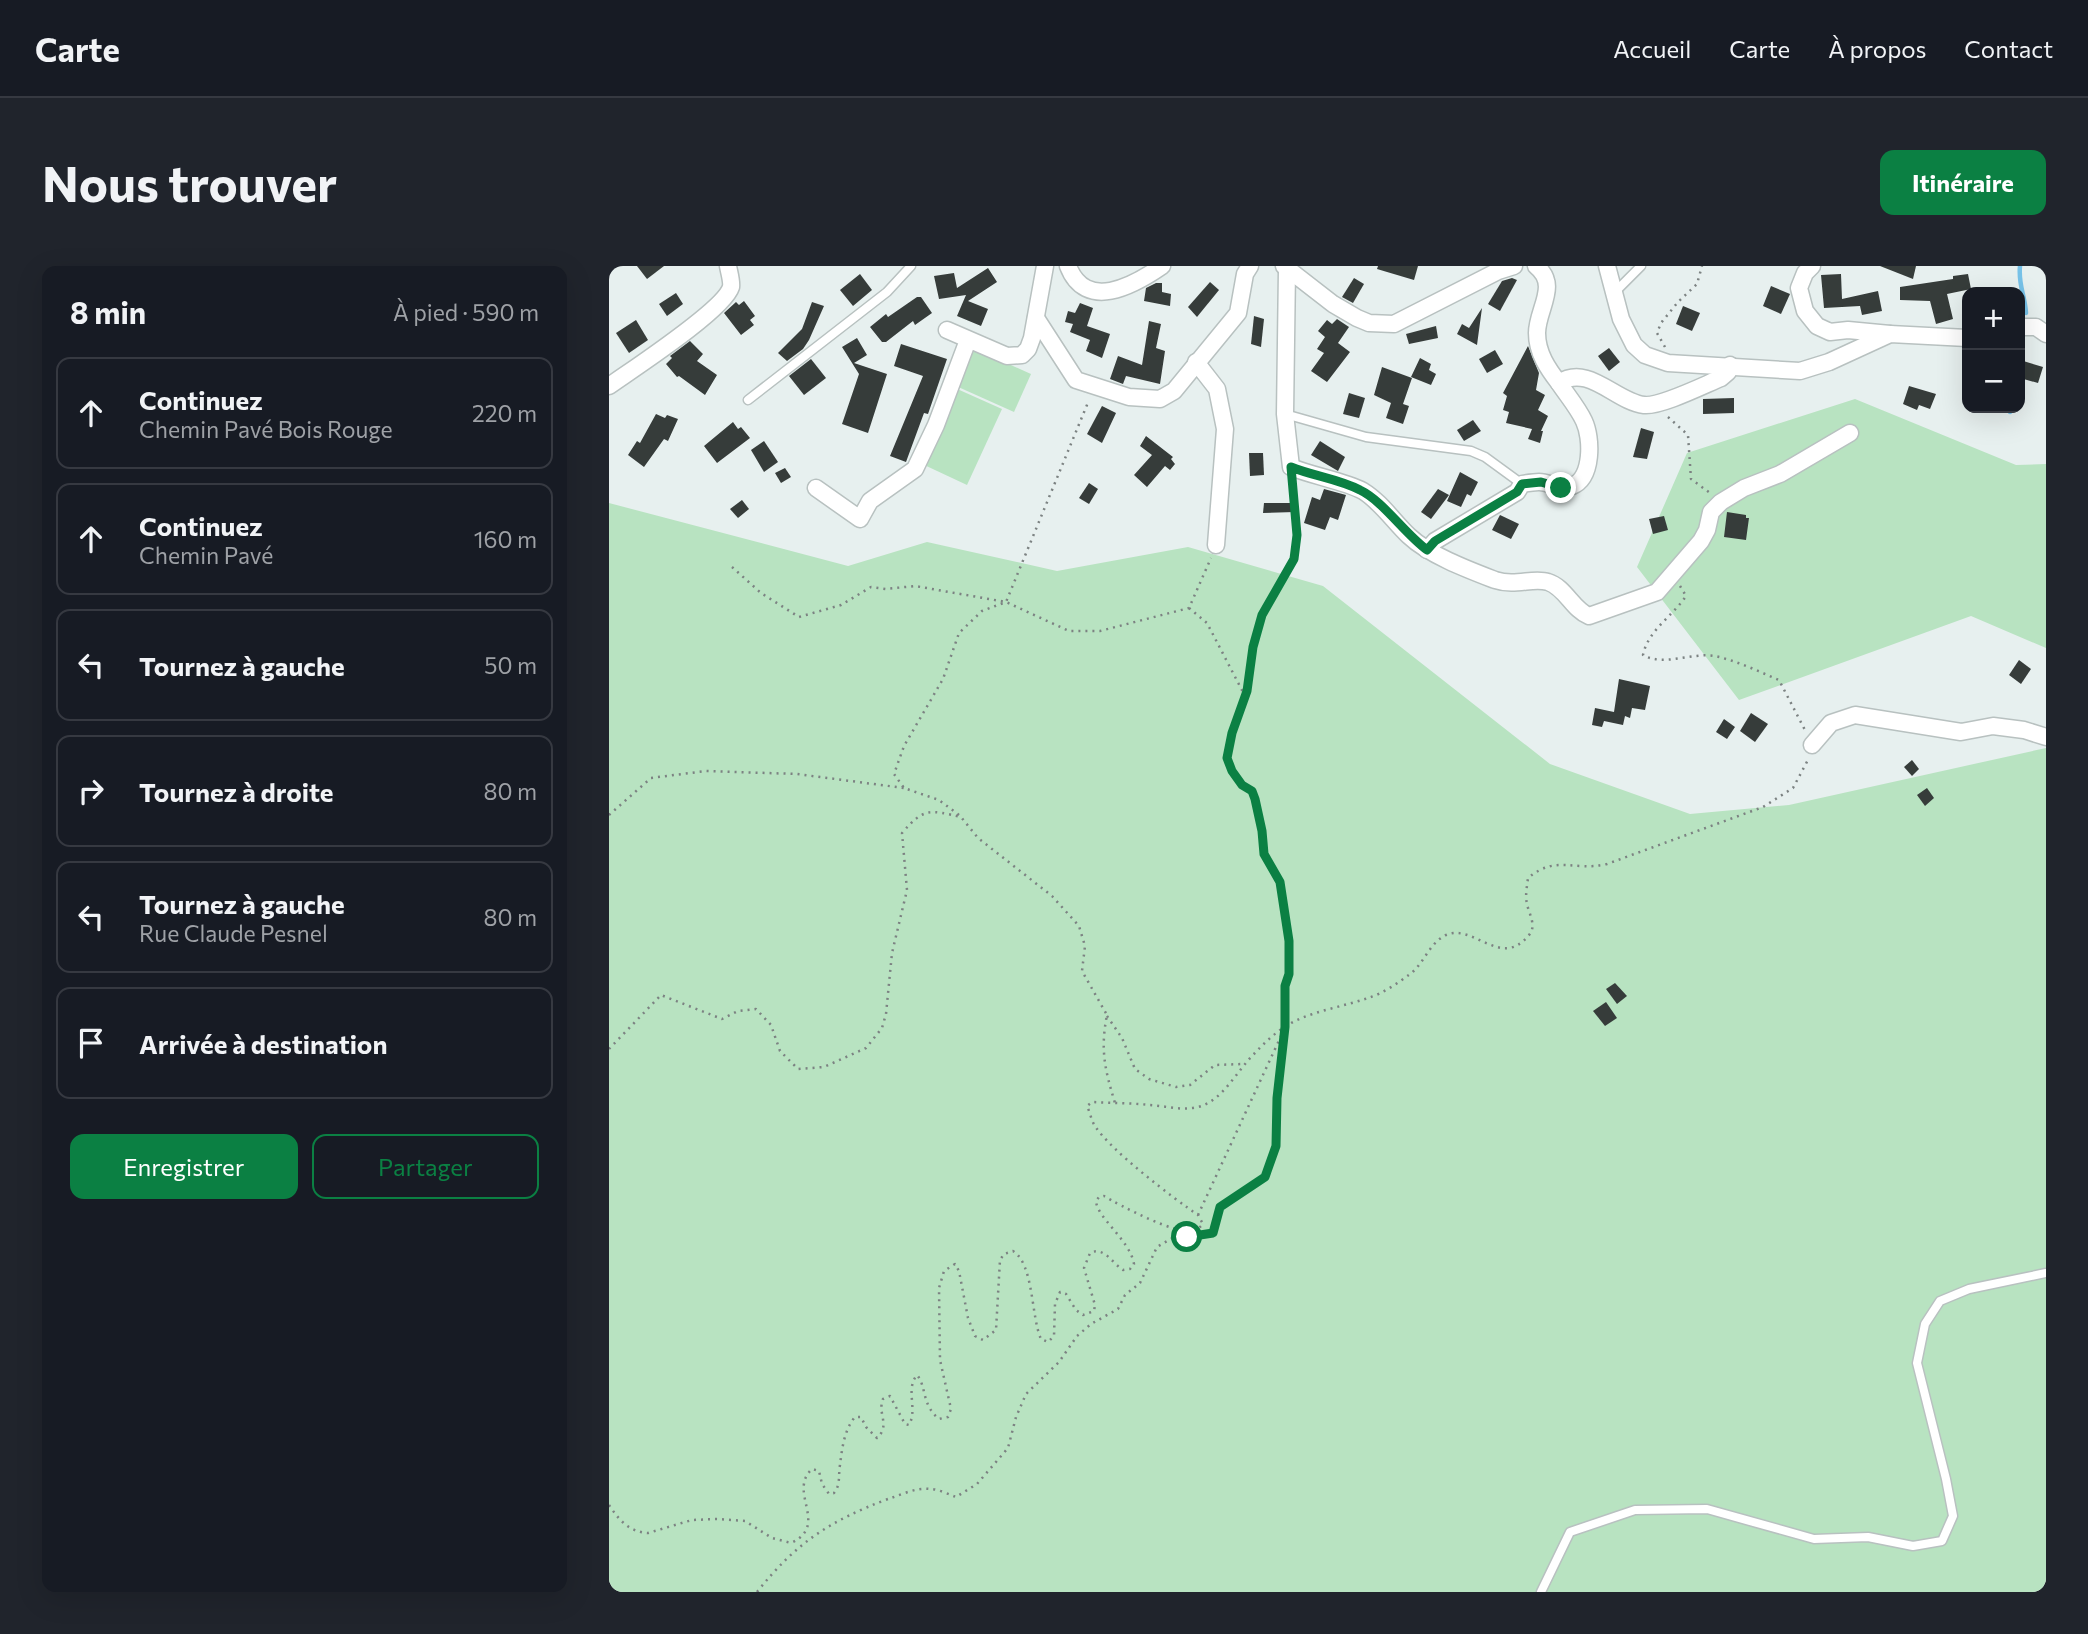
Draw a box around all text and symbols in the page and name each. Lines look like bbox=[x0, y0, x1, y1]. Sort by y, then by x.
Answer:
text: Carte bbox=[35, 28, 120, 69]
text: Accueil bbox=[1613, 34, 1691, 63]
text: Carte bbox=[1729, 34, 1790, 63]
text: À propos bbox=[1828, 34, 1926, 63]
text: Contact bbox=[1964, 34, 2053, 63]
button: Itinéraire bbox=[1880, 150, 2046, 215]
text: Nous trouver bbox=[42, 152, 337, 212]
map controls bbox=[1962, 287, 2025, 413]
button: + bbox=[1962, 287, 2025, 350]
text: 8 min bbox=[70, 293, 146, 330]
text: À pied · 590 m bbox=[393, 298, 539, 326]
button: − bbox=[1962, 350, 2025, 413]
text: Continuez bbox=[139, 384, 263, 415]
icon: ahead bbox=[72, 394, 110, 432]
text: 220 m bbox=[472, 399, 537, 427]
text: Chemin Pavé Bois Rouge bbox=[139, 415, 393, 443]
route end bbox=[1545, 472, 1576, 503]
text: Continuez bbox=[139, 510, 263, 541]
icon: ahead bbox=[72, 520, 110, 558]
text: 160 m bbox=[474, 525, 537, 553]
text: Chemin Pavé bbox=[139, 541, 273, 569]
icon: left bbox=[72, 646, 110, 684]
text: Tournez à gauche bbox=[139, 650, 345, 681]
text: 50 m bbox=[484, 651, 537, 679]
icon: right bbox=[72, 772, 110, 810]
text: Tournez à droite bbox=[139, 776, 334, 807]
text: 80 m bbox=[484, 777, 537, 805]
text: Tournez à gauche bbox=[139, 888, 345, 919]
icon: left bbox=[72, 898, 110, 936]
text: 80 m bbox=[484, 903, 537, 931]
text: Rue Claude Pesnel bbox=[139, 919, 328, 947]
icon: arrive bbox=[72, 1024, 110, 1062]
text: Arrivée à destination bbox=[139, 1028, 387, 1059]
button: Enregistrer bbox=[70, 1134, 298, 1199]
button: Partager bbox=[312, 1134, 539, 1199]
route start bbox=[1171, 1221, 1202, 1252]

